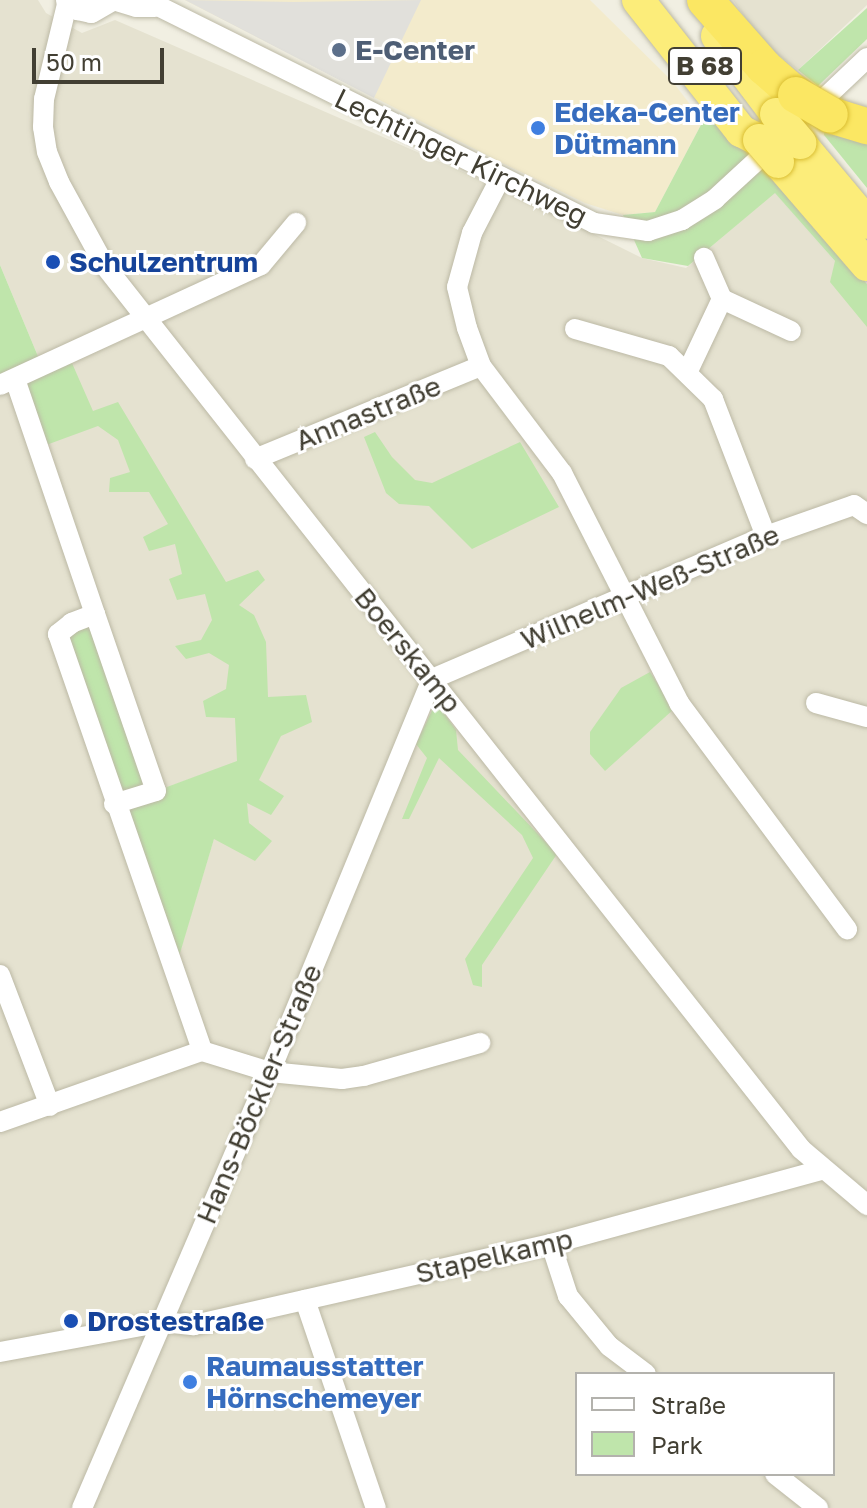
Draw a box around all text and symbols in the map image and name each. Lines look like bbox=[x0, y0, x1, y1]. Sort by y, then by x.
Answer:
scale bar bbox=[36, 32, 168, 82]
place label: E-Center bbox=[355, 33, 475, 67]
marker: E-Center bbox=[330, 41, 348, 59]
road number: B 68 bbox=[667, 44, 743, 88]
text: 50 m bbox=[46, 47, 102, 76]
street label: Lechtinger Kirchweg bbox=[329, 81, 593, 233]
place label: Edeka-Center Dütmann bbox=[554, 95, 740, 161]
marker: Edeka-Center Dütmann bbox=[529, 119, 547, 137]
place label: Schulzentrum bbox=[69, 245, 258, 279]
marker: Schulzentrum bbox=[44, 253, 62, 271]
street label: Annastraße bbox=[290, 369, 446, 457]
street label: Wilhelm-Weß-Straße bbox=[516, 517, 784, 657]
street label: Boerskamp bbox=[347, 581, 469, 719]
street label: Hans-Böckler-Straße bbox=[189, 959, 329, 1229]
street label: Stapelkamp bbox=[412, 1222, 576, 1290]
place label: Drostestraße bbox=[87, 1304, 264, 1338]
marker: Drostestraße bbox=[62, 1312, 80, 1330]
place label: Raumausstatter Hörnschemeyer bbox=[206, 1349, 424, 1415]
legend bbox=[575, 1372, 835, 1476]
marker: Raumausstatter Hörnschemeyer bbox=[181, 1373, 199, 1391]
text: Straße bbox=[651, 1390, 726, 1419]
text: Park bbox=[651, 1430, 703, 1459]

